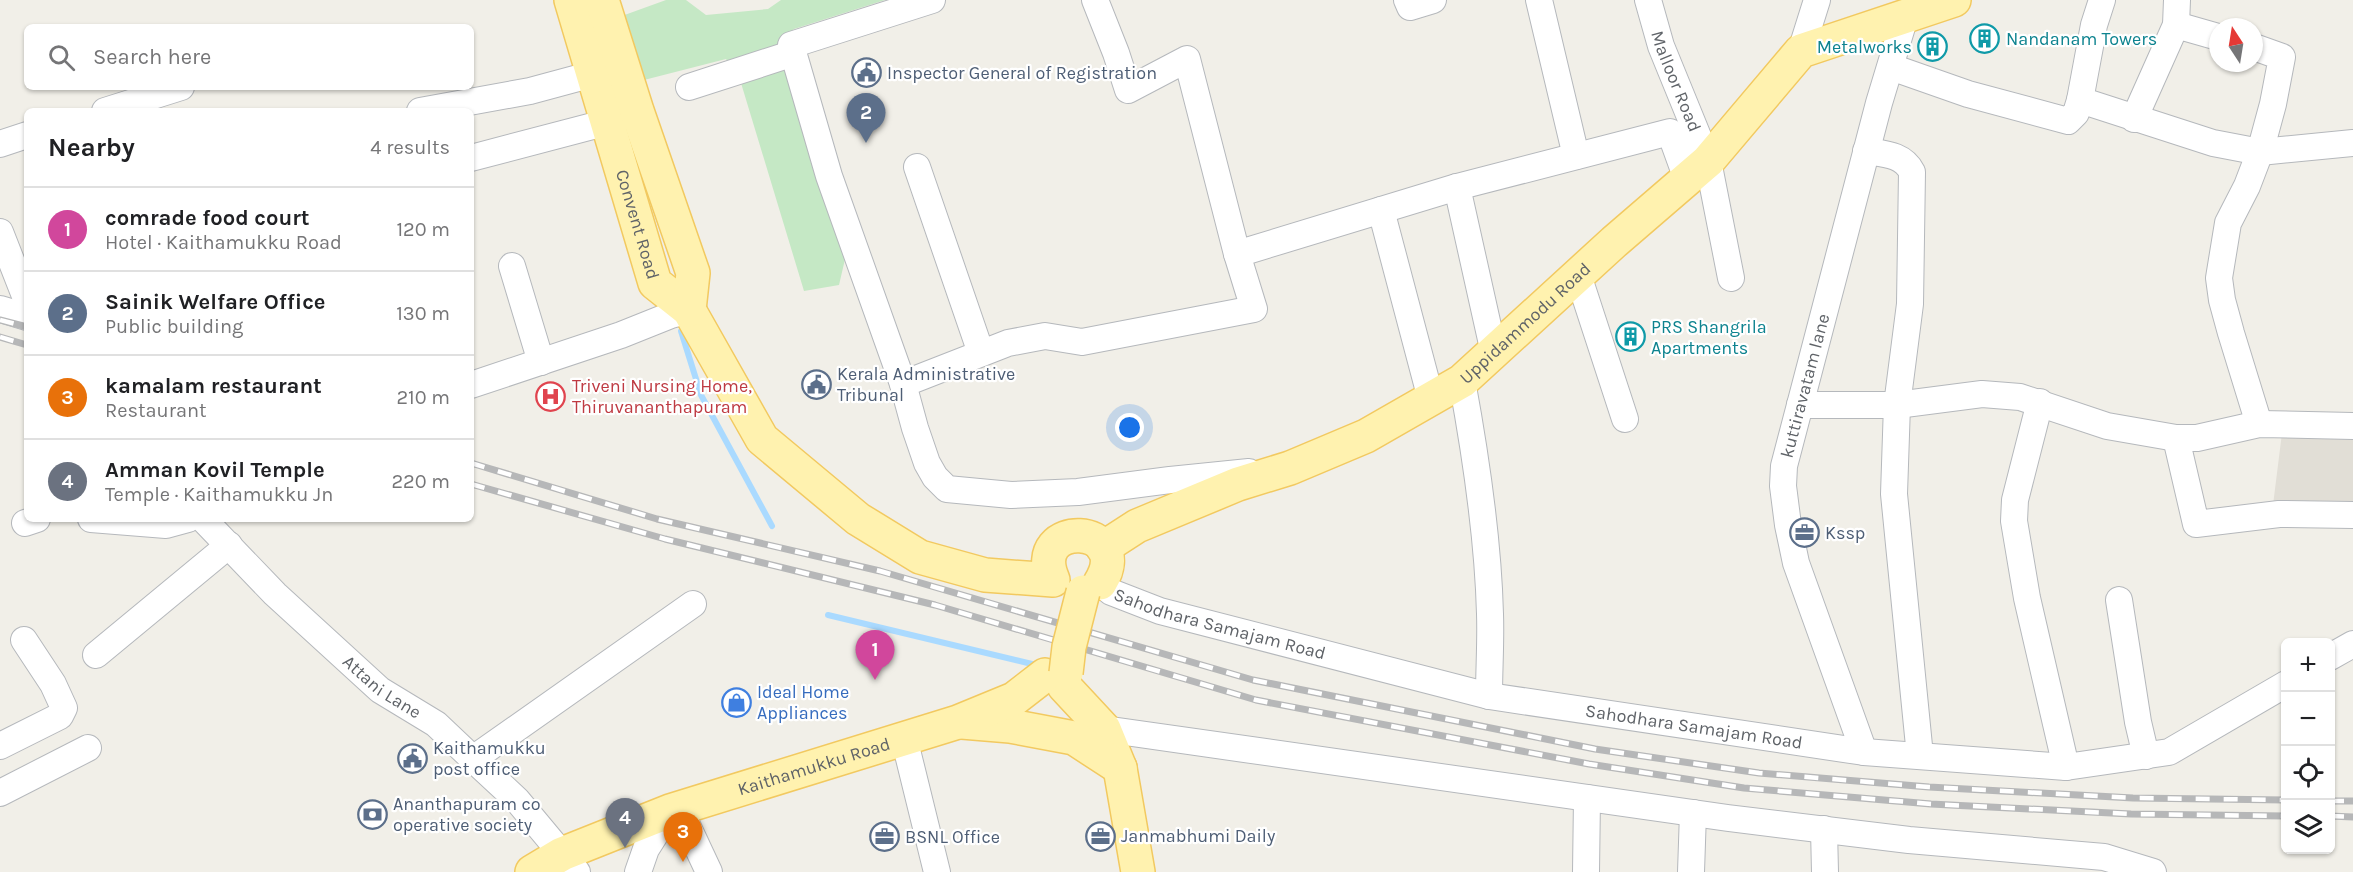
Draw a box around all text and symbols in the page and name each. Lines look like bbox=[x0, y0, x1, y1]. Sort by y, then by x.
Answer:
north arrow bbox=[2209, 18, 2263, 72]
building icon: Nandanam Towers bbox=[1969, 23, 2001, 55]
search box bbox=[24, 24, 474, 90]
street label: Malloor Road bbox=[1646, 28, 1706, 135]
place label: Nandanam Towers bbox=[2006, 28, 2157, 50]
building icon: Metalworks bbox=[1917, 31, 1949, 63]
place label: Metalworks bbox=[1817, 36, 1912, 58]
icon: search bbox=[45, 41, 78, 74]
text: Search here bbox=[93, 44, 211, 70]
public building icon: Inspector General of Registration bbox=[850, 57, 882, 89]
place label: Inspector General of Registration bbox=[887, 62, 1157, 84]
pin: 2 bbox=[846, 94, 886, 143]
text: Nearby bbox=[48, 132, 135, 163]
text: 4 results bbox=[370, 136, 450, 159]
street label: Convent Road bbox=[611, 167, 664, 282]
text: comrade food court bbox=[105, 205, 310, 231]
text: 1 bbox=[64, 218, 71, 241]
text: 120 m bbox=[396, 218, 450, 241]
text: Hotel · Kaithamukku Road bbox=[105, 231, 342, 254]
street label: Uppidammodu Road bbox=[1455, 258, 1595, 389]
text: Sainik Welfare Office bbox=[105, 289, 325, 315]
text: 2 bbox=[61, 302, 74, 325]
text: 130 m bbox=[396, 302, 450, 325]
street label: kuttiravatam lane bbox=[1776, 311, 1834, 460]
text: Public building bbox=[105, 315, 243, 338]
place label: PRS Shangrila Apartments bbox=[1651, 316, 1767, 359]
building icon: PRS Shangrila Apartments bbox=[1614, 321, 1646, 353]
place label: Kerala Administrative Tribunal bbox=[837, 363, 1015, 406]
public building icon: Kerala Administrative Tribunal bbox=[800, 368, 832, 400]
text: kamalam restaurant bbox=[105, 373, 322, 399]
place label: Triveni Nursing Home, Thiruvananthapuram bbox=[572, 375, 752, 418]
hospital icon: Triveni Nursing Home, Thiruvananthapuram bbox=[535, 380, 567, 412]
text: 3 bbox=[61, 386, 74, 409]
text: 210 m bbox=[396, 386, 450, 409]
text: Restaurant bbox=[105, 399, 207, 422]
your location bbox=[1115, 413, 1144, 442]
text: Amman Kovil Temple bbox=[105, 457, 325, 483]
text: 4 bbox=[62, 470, 73, 493]
text: 220 m bbox=[391, 470, 450, 493]
text: Temple · Kaithamukku Jn bbox=[105, 483, 333, 506]
office icon: Kssp bbox=[1788, 517, 1820, 549]
place label: Kssp bbox=[1825, 522, 1865, 544]
street label: Sahodhara Samajam Road bbox=[1111, 583, 1328, 664]
pin: 1 bbox=[856, 630, 894, 680]
map controls bbox=[2281, 638, 2335, 854]
button: + bbox=[2281, 638, 2335, 692]
street label: Attani Lane bbox=[338, 650, 425, 723]
place label: Ideal Home Appliances bbox=[757, 681, 849, 724]
shop icon: Ideal Home Appliances bbox=[720, 686, 752, 718]
button: − bbox=[2281, 692, 2335, 746]
street label: Sahodhara Samajam Road bbox=[1584, 700, 1804, 754]
street label: Kaithamukku Road bbox=[735, 733, 893, 800]
place label: Kaithamukku post office bbox=[433, 737, 546, 780]
public building icon: Kaithamukku post office bbox=[396, 742, 428, 774]
button: locate bbox=[2281, 746, 2335, 800]
place label: Ananthapuram co operative society bbox=[393, 793, 541, 836]
bank icon: Ananthapuram co operative society bbox=[356, 798, 388, 830]
pin: 4 bbox=[606, 798, 644, 848]
button: layers bbox=[2281, 800, 2335, 854]
pin: 3 bbox=[664, 812, 702, 862]
office icon: Janmabhumi Daily bbox=[1084, 820, 1116, 852]
office icon: BSNL Office bbox=[868, 821, 900, 853]
place label: Janmabhumi Daily bbox=[1121, 825, 1276, 847]
place label: BSNL Office bbox=[905, 826, 1000, 848]

